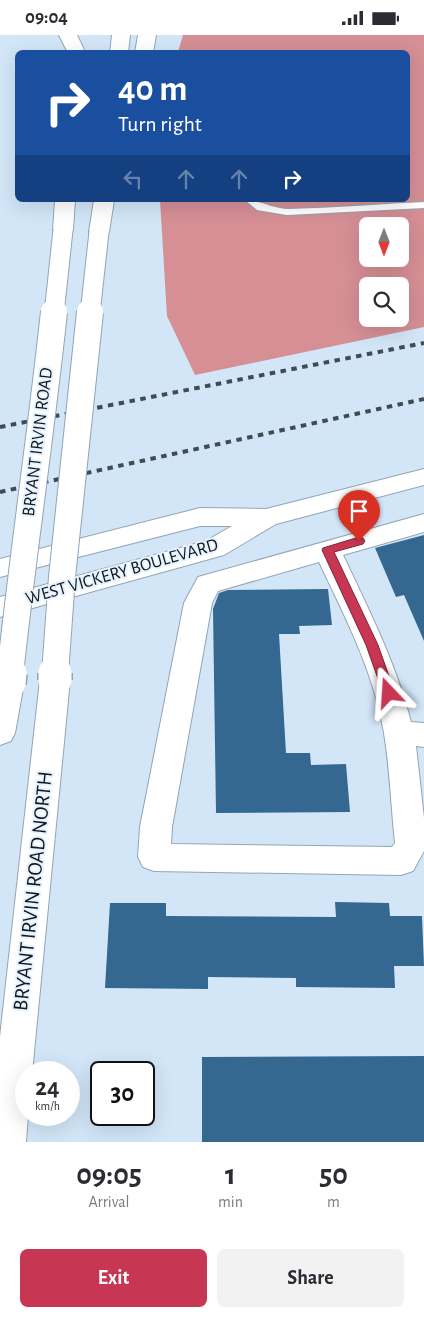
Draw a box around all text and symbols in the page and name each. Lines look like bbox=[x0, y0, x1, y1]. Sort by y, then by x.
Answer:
text: 09:04 bbox=[25, 8, 68, 27]
icon: right bbox=[35, 70, 100, 135]
text: 40 m bbox=[118, 72, 187, 107]
text: Turn right bbox=[118, 113, 202, 135]
icon: left bbox=[119, 165, 147, 193]
icon: ahead bbox=[172, 165, 200, 193]
icon: ahead bbox=[225, 165, 253, 193]
icon: right bbox=[278, 165, 306, 193]
north arrow bbox=[359, 217, 409, 267]
map controls bbox=[359, 217, 409, 327]
button: search bbox=[359, 277, 409, 327]
street label: BRYANT IRVIN ROAD bbox=[20, 367, 56, 517]
pin bbox=[338, 490, 380, 541]
icon: arrive bbox=[345, 497, 373, 525]
street label: WEST VICKERY BOULEVARD bbox=[24, 536, 220, 608]
position arrow bbox=[362, 666, 414, 718]
street label: BRYANT IRVIN ROAD NORTH bbox=[10, 770, 56, 1012]
speed limit sign: 30 bbox=[90, 1061, 155, 1126]
text: 24 bbox=[35, 1075, 60, 1100]
text: km/h bbox=[35, 1100, 60, 1112]
text: 09:05 bbox=[76, 1160, 142, 1190]
text: 1 bbox=[225, 1160, 236, 1190]
text: 50 bbox=[319, 1160, 348, 1190]
text: Arrival bbox=[88, 1194, 130, 1210]
text: min bbox=[218, 1194, 243, 1210]
text: m bbox=[327, 1194, 340, 1210]
button: Exit bbox=[20, 1249, 207, 1307]
button: Share bbox=[217, 1249, 404, 1307]

